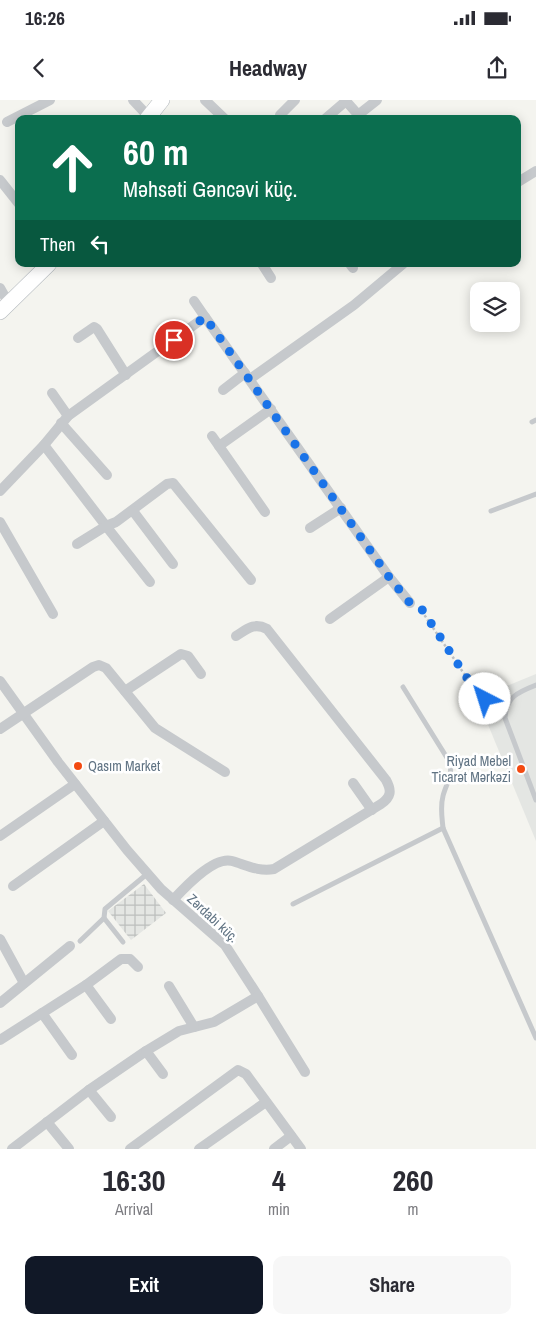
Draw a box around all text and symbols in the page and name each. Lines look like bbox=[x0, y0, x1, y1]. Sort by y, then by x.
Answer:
text: 16:26 bbox=[25, 5, 65, 31]
text: Headway bbox=[229, 53, 307, 83]
icon: back bbox=[25, 54, 53, 82]
icon: share bbox=[483, 54, 511, 82]
text: 60 m bbox=[123, 129, 188, 176]
icon: ahead bbox=[40, 135, 105, 200]
text: Məhsəti Gəncəvi küç. bbox=[123, 174, 297, 204]
icon: left bbox=[86, 230, 114, 258]
text: Then bbox=[40, 231, 76, 257]
map controls bbox=[470, 282, 520, 332]
button: layers bbox=[470, 282, 520, 332]
pin bbox=[153, 319, 195, 361]
icon: arrive bbox=[160, 326, 188, 354]
position arrow bbox=[458, 672, 510, 724]
place label: Riyad Mebel Ticarət Mərkəzi bbox=[432, 752, 511, 786]
place label: Qasım Market bbox=[88, 757, 160, 775]
marker: Qasım Market bbox=[72, 760, 84, 772]
marker: Riyad Mebel Ticarət Mərkəzi bbox=[515, 763, 527, 775]
street label: Zərdabi küç. bbox=[184, 890, 242, 946]
text: 16:30 bbox=[103, 1160, 165, 1200]
text: 4 bbox=[272, 1160, 286, 1200]
text: 260 bbox=[392, 1160, 433, 1200]
text: Arrival bbox=[115, 1198, 153, 1220]
text: min bbox=[268, 1198, 290, 1220]
text: m bbox=[407, 1198, 418, 1220]
button: Exit bbox=[25, 1256, 263, 1314]
button: Share bbox=[273, 1256, 511, 1314]

